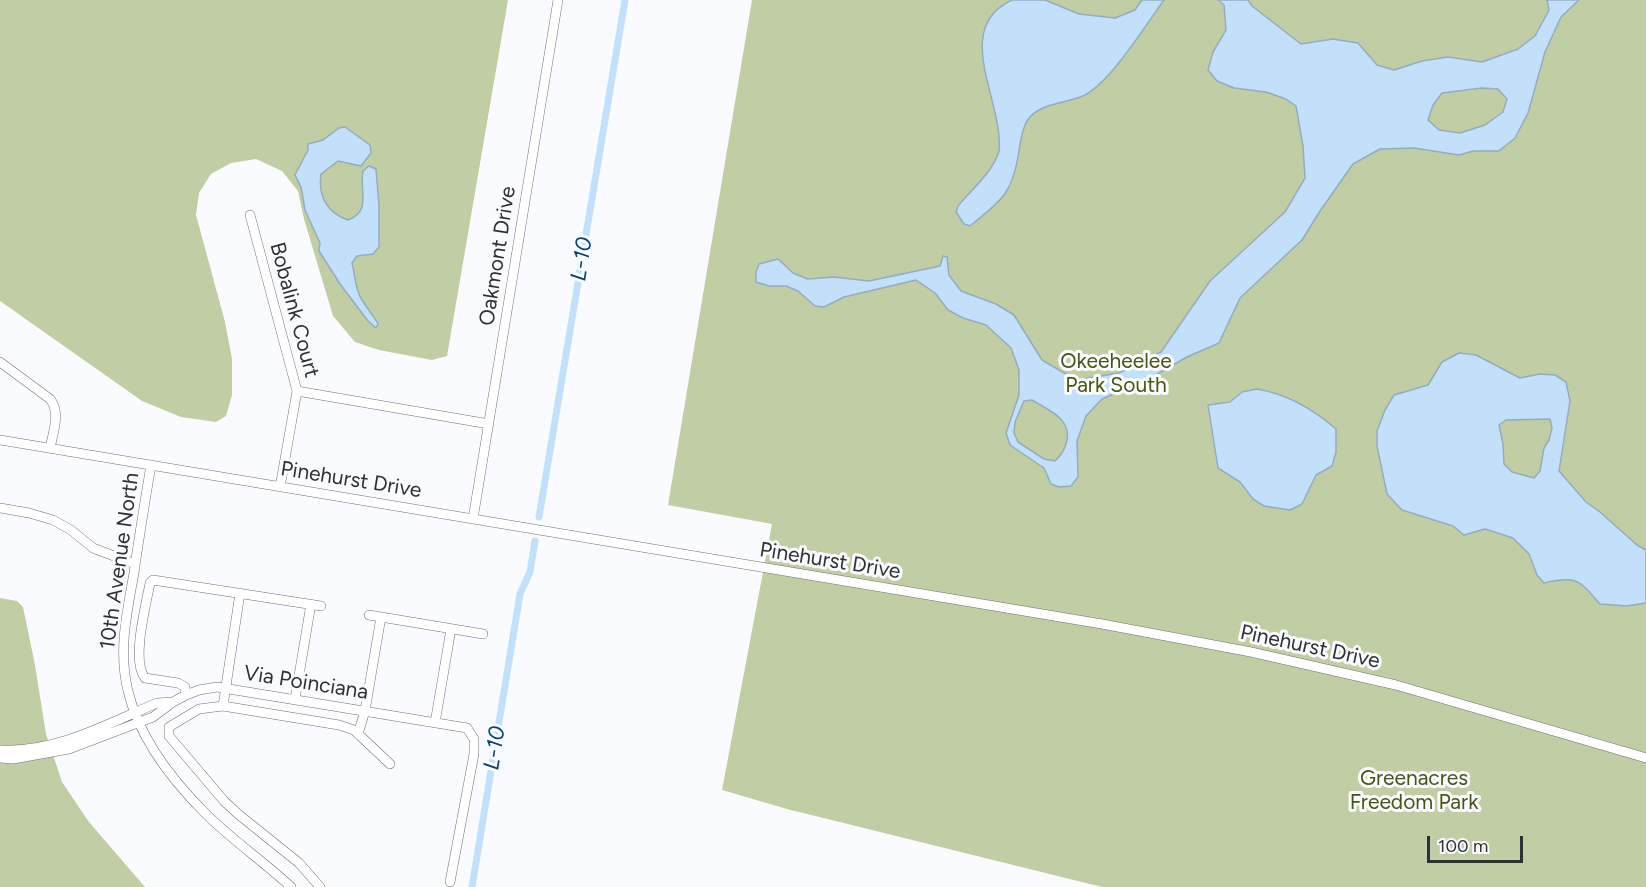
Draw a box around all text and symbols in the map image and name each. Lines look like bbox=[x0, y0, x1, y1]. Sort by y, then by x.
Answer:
street label: Oakmont Drive bbox=[475, 185, 521, 327]
water label: L-10 bbox=[566, 235, 598, 283]
street label: Bobalink Court bbox=[264, 240, 324, 380]
park label: Okeeheelee Park South bbox=[1060, 349, 1172, 399]
street label: Pinehurst Drive bbox=[279, 456, 423, 504]
street label: 10th Avenue North bbox=[95, 471, 145, 651]
street label: Pinehurst Drive bbox=[758, 537, 902, 585]
street label: Pinehurst Drive bbox=[1238, 620, 1382, 674]
street label: Via Poinciana bbox=[242, 661, 370, 705]
water label: L-10 bbox=[479, 724, 511, 772]
park label: Greenacres Freedom Park bbox=[1350, 766, 1478, 816]
scale bar bbox=[1430, 824, 1526, 862]
text: 100 m bbox=[1438, 835, 1488, 857]

